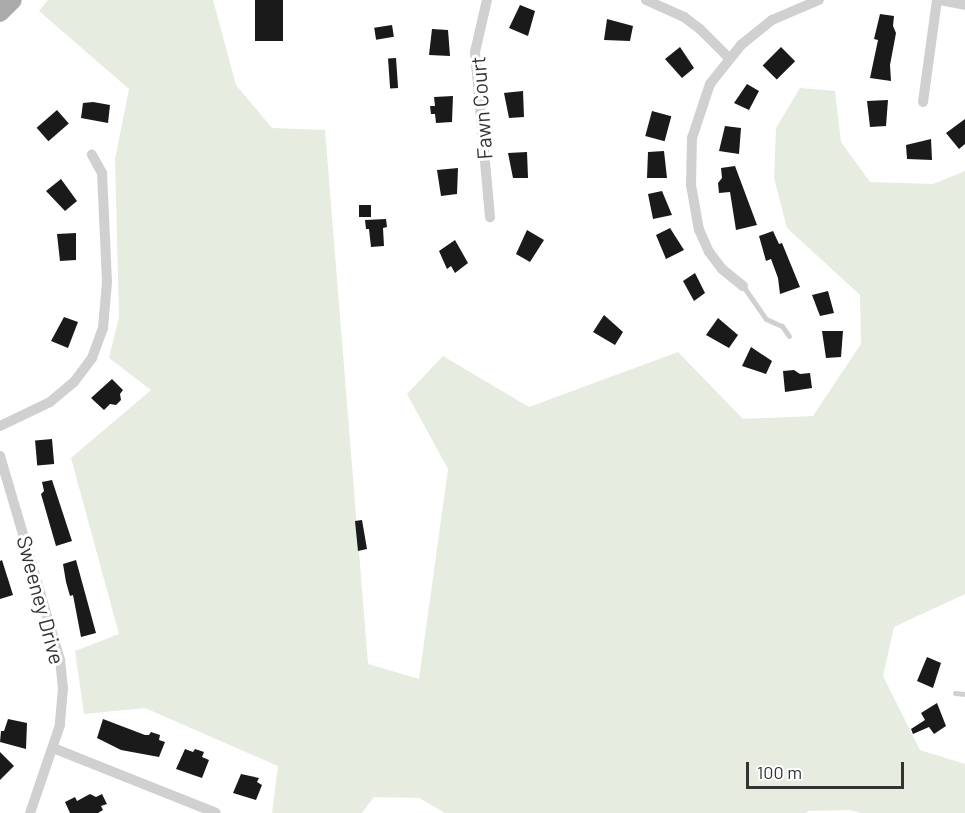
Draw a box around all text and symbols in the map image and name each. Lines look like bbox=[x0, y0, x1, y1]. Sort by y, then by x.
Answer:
street label: Fawn Court bbox=[465, 55, 497, 161]
street label: Sweeney Drive bbox=[12, 533, 70, 667]
scale bar bbox=[749, 750, 906, 788]
text: 100 m bbox=[757, 761, 802, 783]

